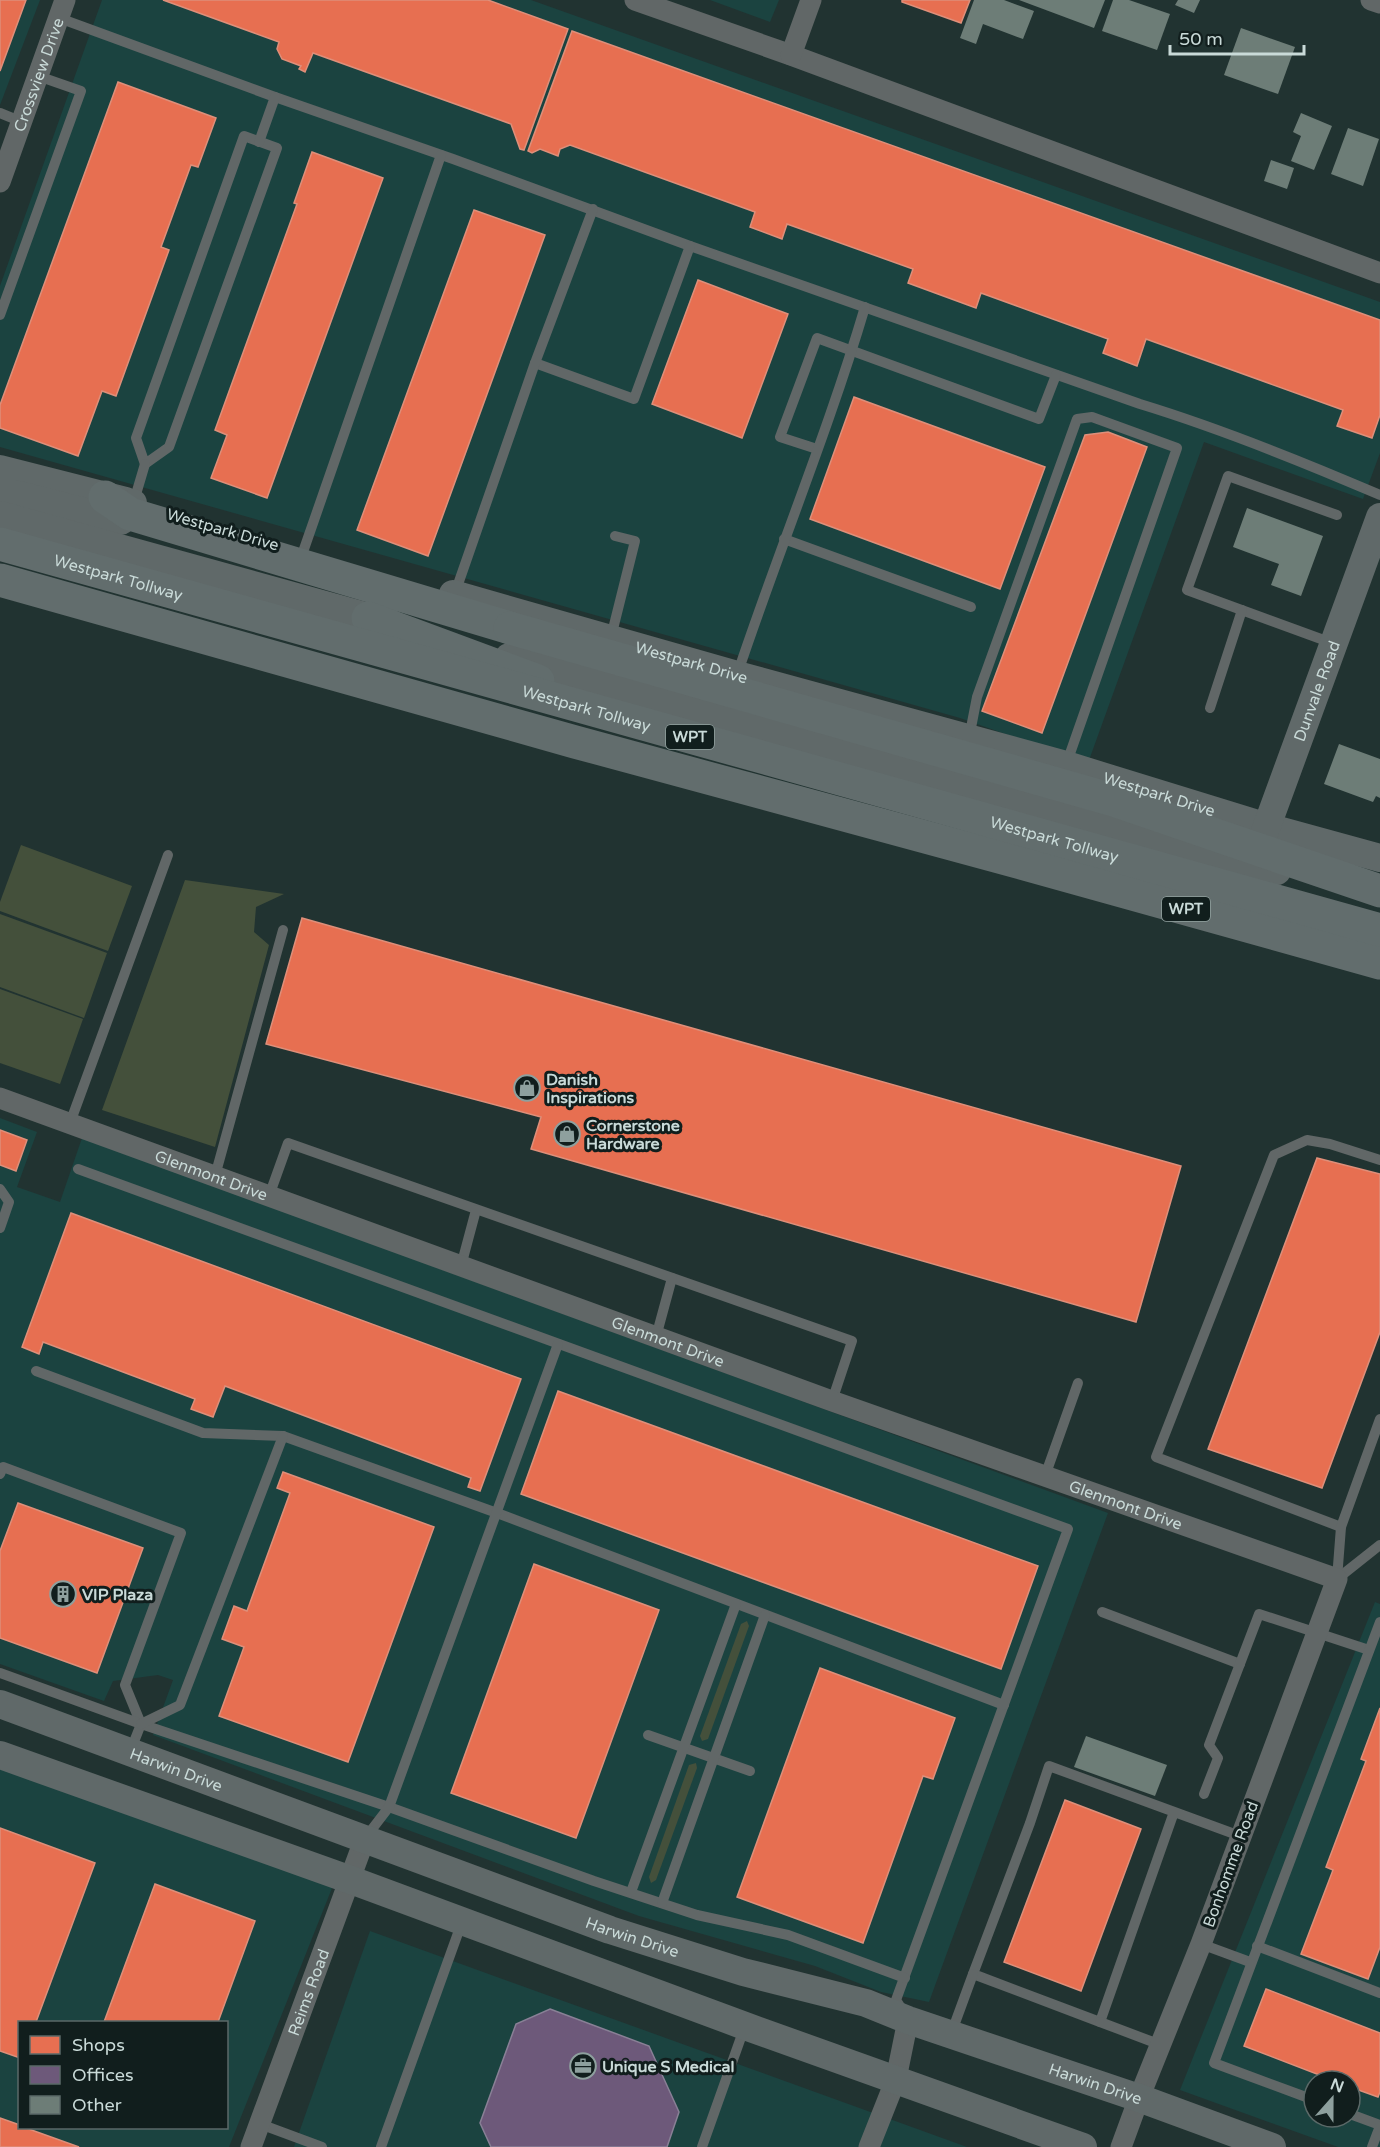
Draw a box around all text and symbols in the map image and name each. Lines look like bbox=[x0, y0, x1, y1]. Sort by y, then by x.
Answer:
street label: Crossview Drive bbox=[10, 15, 69, 135]
scale bar bbox=[1170, 18, 1304, 56]
text: 50 m bbox=[1179, 28, 1223, 50]
street label: Westpark Drive bbox=[164, 504, 281, 556]
street label: Westpark Tollway bbox=[51, 551, 185, 606]
street label: Westpark Drive bbox=[633, 637, 750, 688]
street label: Dunvale Road bbox=[1290, 638, 1345, 745]
street label: Westpark Tollway bbox=[520, 681, 653, 737]
road number: WPT bbox=[666, 725, 714, 749]
street label: Westpark Drive bbox=[1101, 768, 1217, 821]
street label: Westpark Tollway bbox=[988, 812, 1121, 868]
road number: WPT bbox=[1162, 897, 1210, 921]
place label: Danish Inspirations bbox=[546, 1070, 634, 1108]
shop icon: Danish Inspirations bbox=[512, 1073, 542, 1103]
place label: Cornerstone Hardware bbox=[586, 1116, 680, 1154]
shop icon: Cornerstone Hardware bbox=[552, 1119, 582, 1149]
street label: Glenmont Drive bbox=[152, 1146, 270, 1206]
street label: Glenmont Drive bbox=[609, 1313, 727, 1372]
street label: Glenmont Drive bbox=[1066, 1476, 1185, 1535]
building icon: VIP Plaza bbox=[48, 1579, 78, 1609]
place label: VIP Plaza bbox=[82, 1585, 153, 1605]
street label: Harwin Drive bbox=[127, 1744, 225, 1797]
street label: Bonhomme Road bbox=[1199, 1799, 1263, 1930]
street label: Harwin Drive bbox=[583, 1913, 681, 1962]
street label: Reims Road bbox=[284, 1946, 334, 2039]
legend bbox=[18, 2021, 228, 2129]
text: Shops bbox=[72, 2034, 125, 2056]
office icon: Unique S Medical bbox=[568, 2051, 598, 2081]
place label: Unique S Medical bbox=[602, 2057, 735, 2077]
street label: Harwin Drive bbox=[1046, 2059, 1144, 2109]
text: Offices bbox=[72, 2064, 134, 2086]
north arrow bbox=[1302, 2069, 1362, 2129]
text: N bbox=[1327, 2074, 1347, 2098]
text: Other bbox=[72, 2094, 122, 2116]

